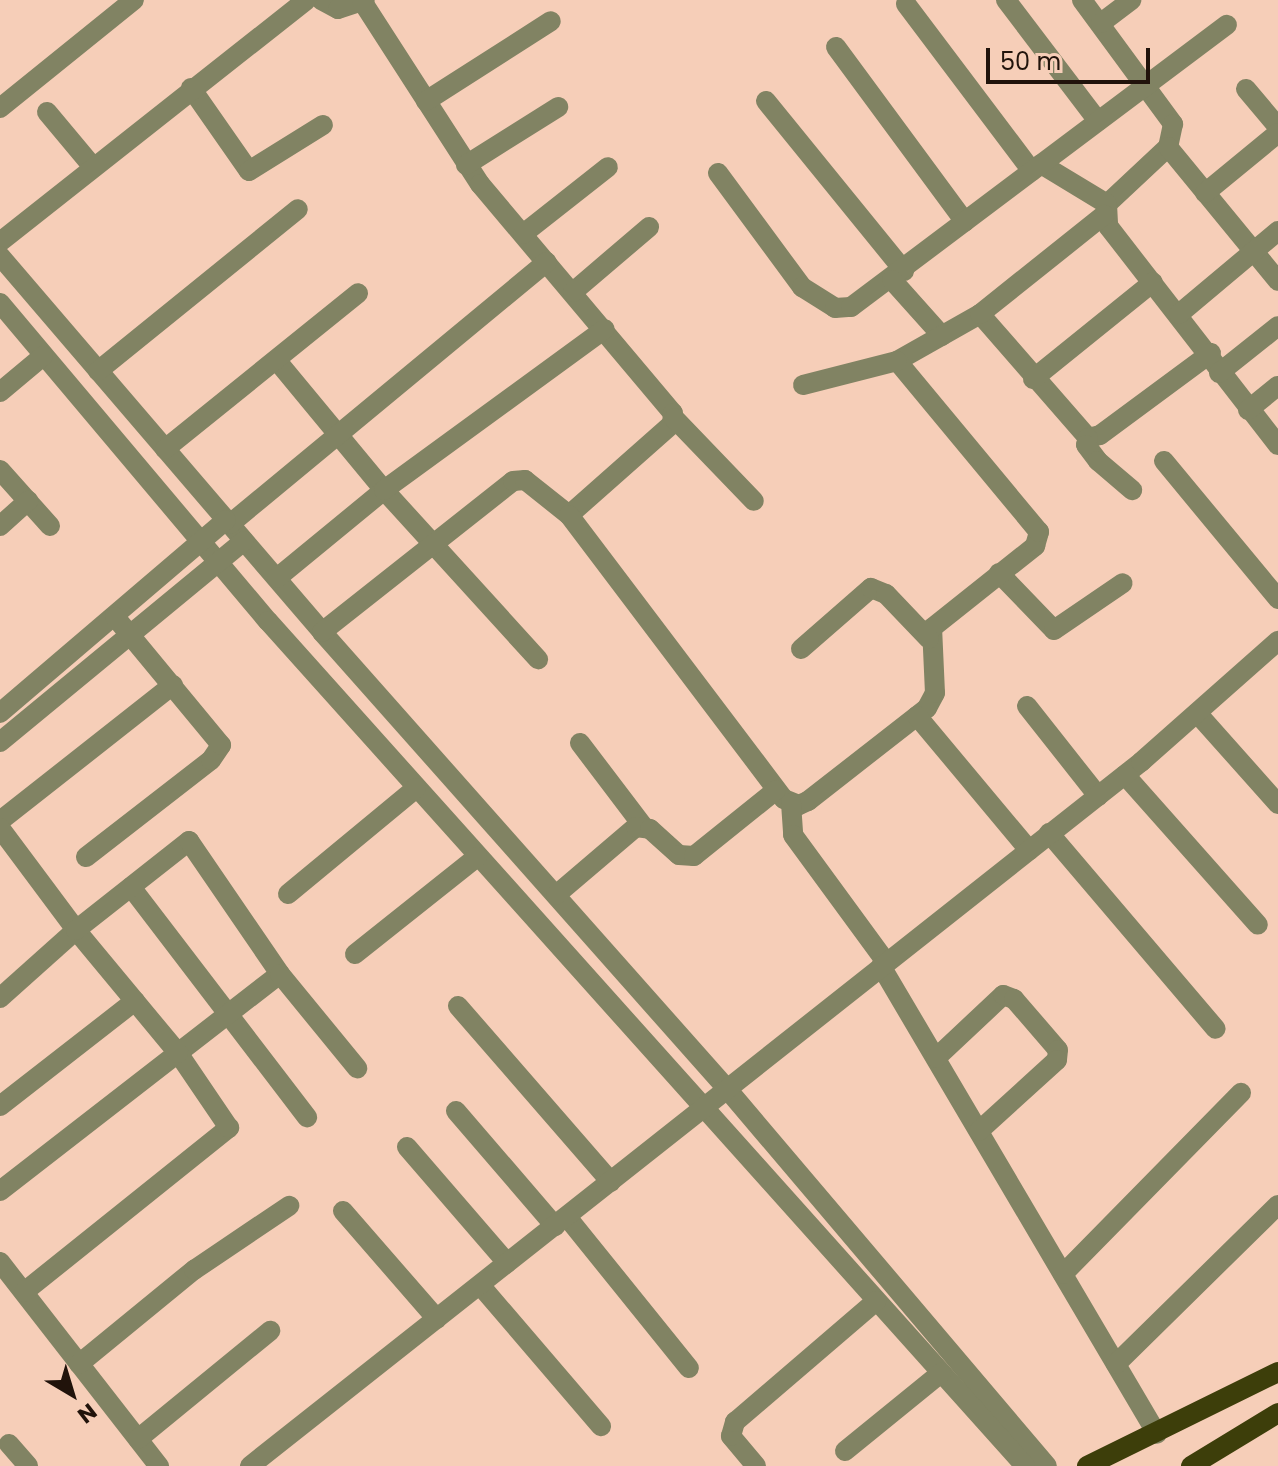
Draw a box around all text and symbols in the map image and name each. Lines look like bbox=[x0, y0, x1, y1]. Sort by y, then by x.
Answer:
scale bar bbox=[990, 32, 1154, 82]
text: 50 m bbox=[1000, 45, 1061, 78]
north arrow bbox=[32, 1354, 112, 1434]
text: N bbox=[71, 1396, 103, 1431]

